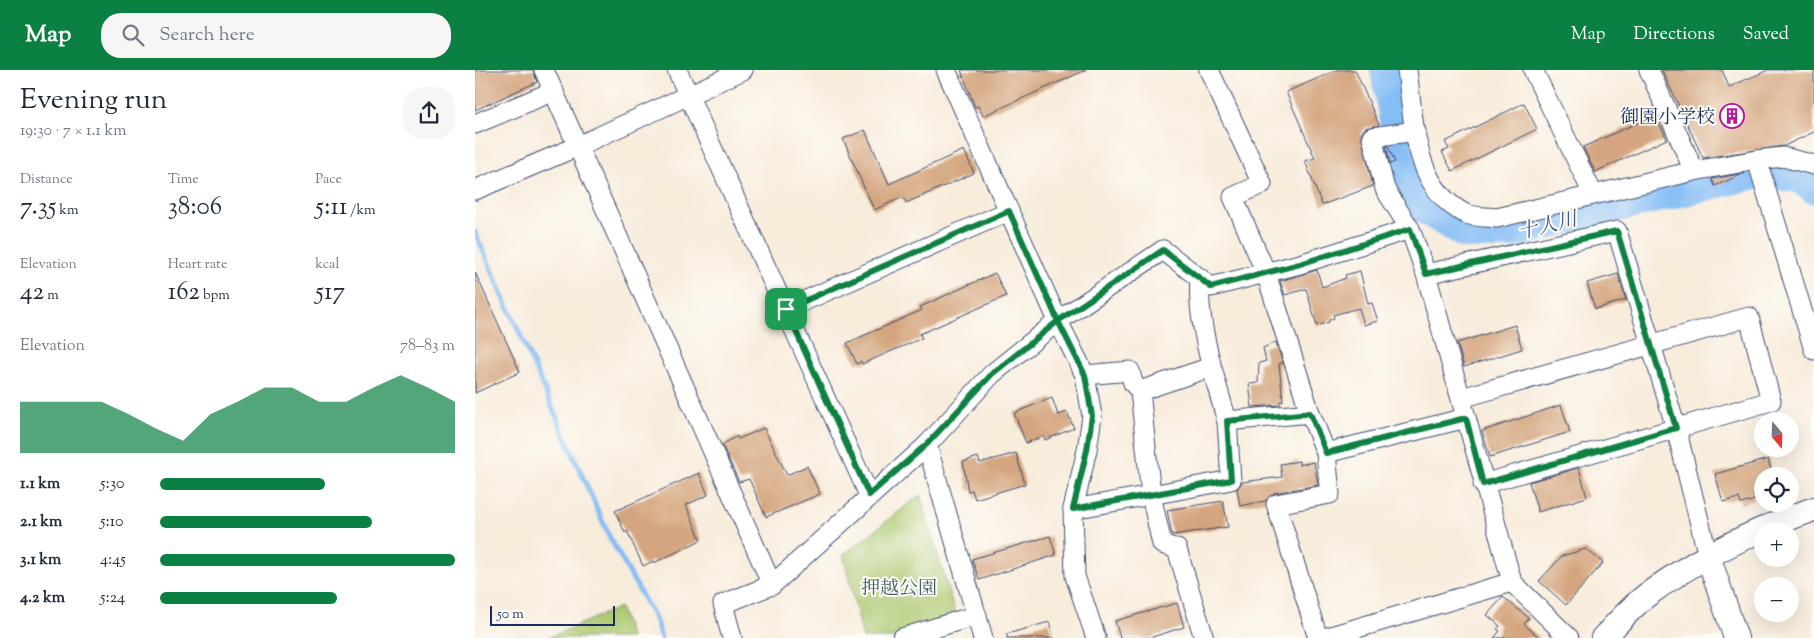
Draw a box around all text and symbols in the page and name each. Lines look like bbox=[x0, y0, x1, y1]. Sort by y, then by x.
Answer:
search box bbox=[101, 13, 451, 58]
text: Map bbox=[25, 18, 71, 52]
icon: search bbox=[119, 21, 147, 49]
text: Search here bbox=[159, 22, 255, 49]
text: Map bbox=[1571, 22, 1606, 48]
text: Directions bbox=[1634, 22, 1715, 48]
text: Saved bbox=[1743, 22, 1789, 48]
text: Evening run bbox=[20, 81, 167, 121]
button: share bbox=[403, 87, 455, 139]
building icon: 御園小学校 bbox=[1719, 103, 1745, 129]
place label: 御園小学校 bbox=[1620, 105, 1715, 132]
text: 19:30 · 7 × 1.1 km bbox=[20, 120, 126, 143]
text: Distance bbox=[20, 170, 73, 190]
text: Time bbox=[168, 170, 199, 190]
text: Pace bbox=[315, 170, 342, 190]
text: 7.35 bbox=[20, 190, 56, 226]
text: 38:06 bbox=[168, 190, 222, 226]
text: 5:11 bbox=[315, 190, 347, 226]
text: km bbox=[56, 201, 79, 221]
text: /km bbox=[347, 201, 376, 221]
water label: 十人川 bbox=[1515, 206, 1582, 249]
text: Elevation bbox=[20, 255, 77, 275]
text: Heart rate bbox=[168, 255, 227, 275]
text: kcal bbox=[315, 255, 339, 275]
text: 42 bbox=[20, 275, 44, 311]
text: 162 bbox=[168, 275, 200, 311]
text: 517 bbox=[315, 275, 345, 311]
text: m bbox=[44, 286, 59, 306]
text: bpm bbox=[200, 286, 230, 306]
pin bbox=[765, 288, 807, 330]
icon: arrive bbox=[772, 295, 800, 323]
text: Elevation bbox=[20, 335, 85, 358]
text: 78–83 m bbox=[400, 335, 455, 358]
north arrow bbox=[1754, 412, 1799, 458]
map controls bbox=[1754, 412, 1799, 622]
button: locate bbox=[1754, 467, 1799, 512]
text: 1.1 km bbox=[20, 473, 60, 496]
text: 5:30 bbox=[100, 473, 124, 496]
text: 2.1 km bbox=[20, 511, 62, 534]
text: 5:10 bbox=[100, 511, 123, 534]
button: + bbox=[1754, 522, 1799, 567]
text: 3.1 km bbox=[20, 549, 61, 572]
text: 4:45 bbox=[100, 549, 126, 572]
park label: 押越公園 bbox=[861, 576, 937, 603]
button: − bbox=[1754, 577, 1799, 622]
text: 4.2 km bbox=[20, 587, 65, 610]
text: 5:24 bbox=[100, 587, 125, 610]
scale bar bbox=[490, 603, 615, 626]
text: 50 m bbox=[497, 605, 524, 625]

